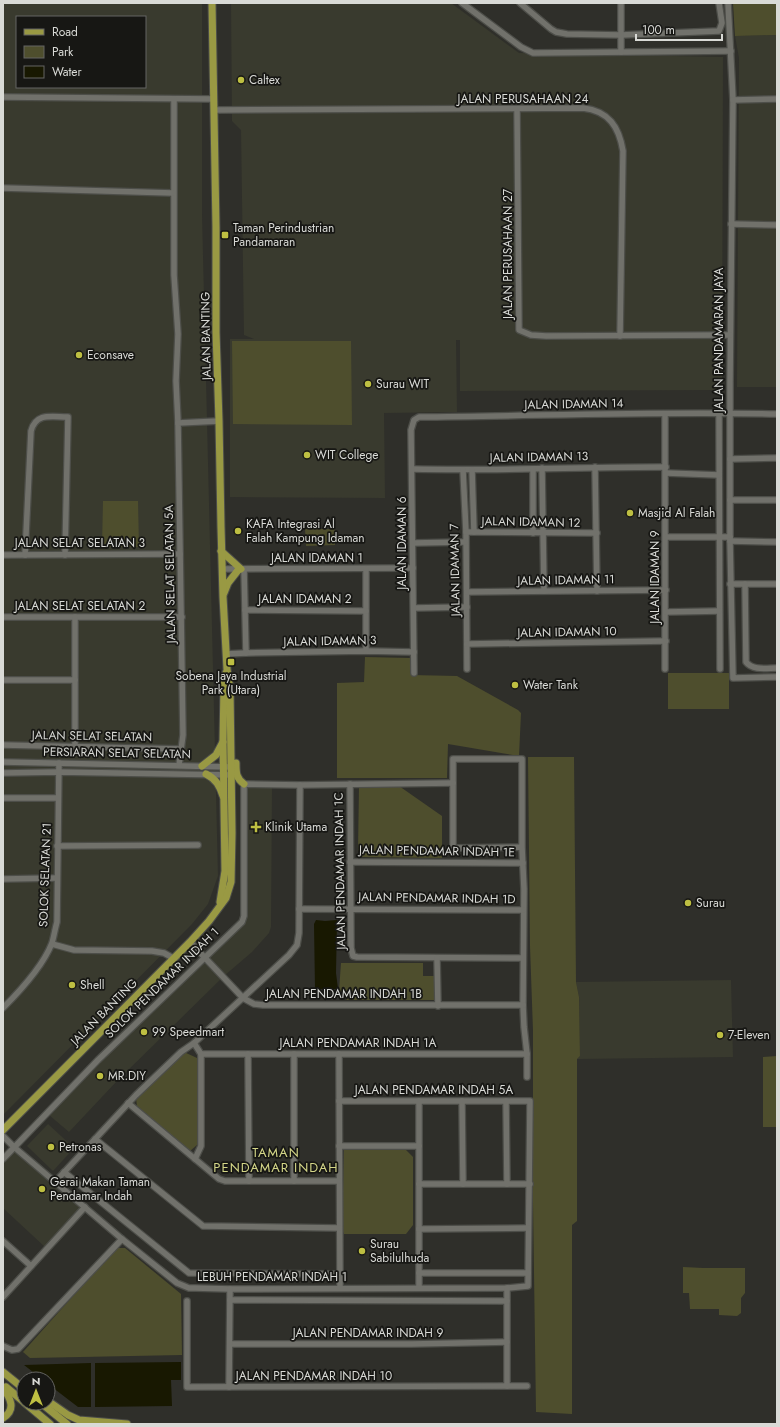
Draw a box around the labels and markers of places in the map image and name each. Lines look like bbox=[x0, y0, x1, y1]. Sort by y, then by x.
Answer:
place label: Caltex bbox=[249, 71, 281, 89]
marker: Caltex bbox=[236, 75, 246, 85]
place label: Taman Perindustrian Pandamaran bbox=[233, 219, 334, 251]
marker: Taman Perindustrian Pandamaran bbox=[220, 230, 230, 240]
place label: Econsave bbox=[87, 346, 134, 364]
marker: Econsave bbox=[74, 350, 84, 360]
place label: Surau WIT bbox=[376, 375, 429, 393]
marker: Surau WIT bbox=[363, 379, 373, 389]
place label: WIT College bbox=[315, 446, 379, 464]
marker: WIT College bbox=[302, 450, 312, 460]
place label: Masjid Al Falah bbox=[638, 504, 715, 522]
marker: Masjid Al Falah bbox=[625, 508, 635, 518]
place label: KAFA Integrasi Al Falah Kampung Idaman bbox=[246, 515, 365, 547]
marker: KAFA Integrasi Al Falah Kampung Idaman bbox=[233, 526, 243, 536]
marker: Sobena Jaya Industrial Park (Utara) bbox=[226, 657, 236, 667]
place label: Sobena Jaya Industrial Park (Utara) bbox=[176, 667, 286, 699]
place label: Water Tank bbox=[523, 676, 579, 694]
marker: Water Tank bbox=[510, 680, 520, 690]
place label: Klinik Utama bbox=[265, 818, 327, 836]
marker: Klinik Utama bbox=[250, 821, 262, 833]
place label: Surau bbox=[696, 894, 725, 912]
marker: Surau bbox=[683, 898, 693, 908]
place label: Shell bbox=[80, 976, 105, 994]
marker: Shell bbox=[67, 980, 77, 990]
place label: 99 Speedmart bbox=[152, 1023, 224, 1041]
place label: 7-Eleven bbox=[728, 1026, 770, 1044]
marker: 99 Speedmart bbox=[139, 1027, 149, 1037]
marker: 7-Eleven bbox=[715, 1030, 725, 1040]
place label: MR.DIY bbox=[108, 1067, 146, 1085]
marker: MR.DIY bbox=[95, 1071, 105, 1081]
place label: Petronas bbox=[59, 1138, 102, 1156]
marker: Petronas bbox=[46, 1142, 56, 1152]
place label: Gerai Makan Taman Pendamar Indah bbox=[50, 1173, 150, 1205]
marker: Gerai Makan Taman Pendamar Indah bbox=[37, 1184, 47, 1194]
place label: Surau Sabilulhuda bbox=[370, 1235, 430, 1267]
marker: Surau Sabilulhuda bbox=[357, 1246, 367, 1256]

